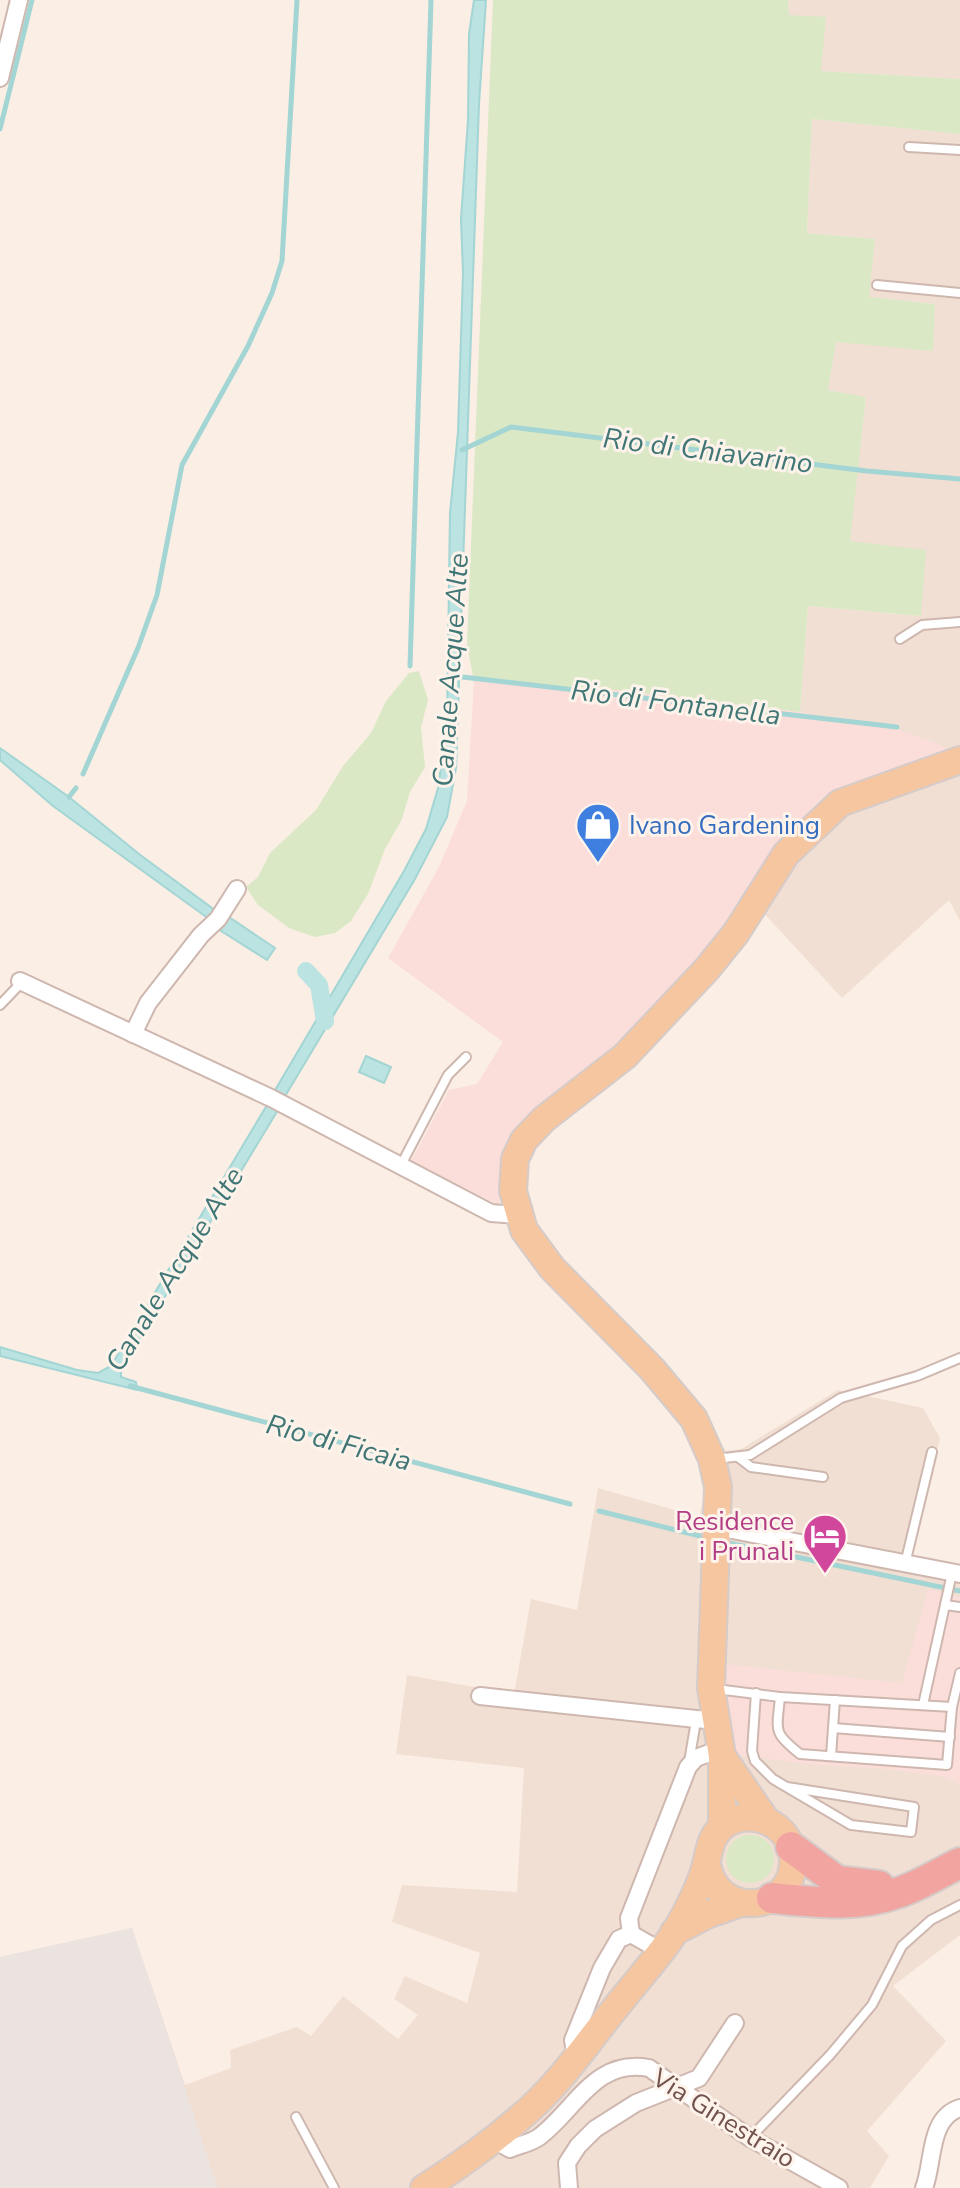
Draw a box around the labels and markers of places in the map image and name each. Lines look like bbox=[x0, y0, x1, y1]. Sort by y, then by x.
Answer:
shop icon: Ivano Gardening bbox=[574, 801, 622, 864]
place label: Ivano Gardening bbox=[629, 808, 820, 843]
place label: Residence i Prunali bbox=[675, 1504, 794, 1569]
hotel icon: Residence i Prunali bbox=[801, 1512, 849, 1575]

